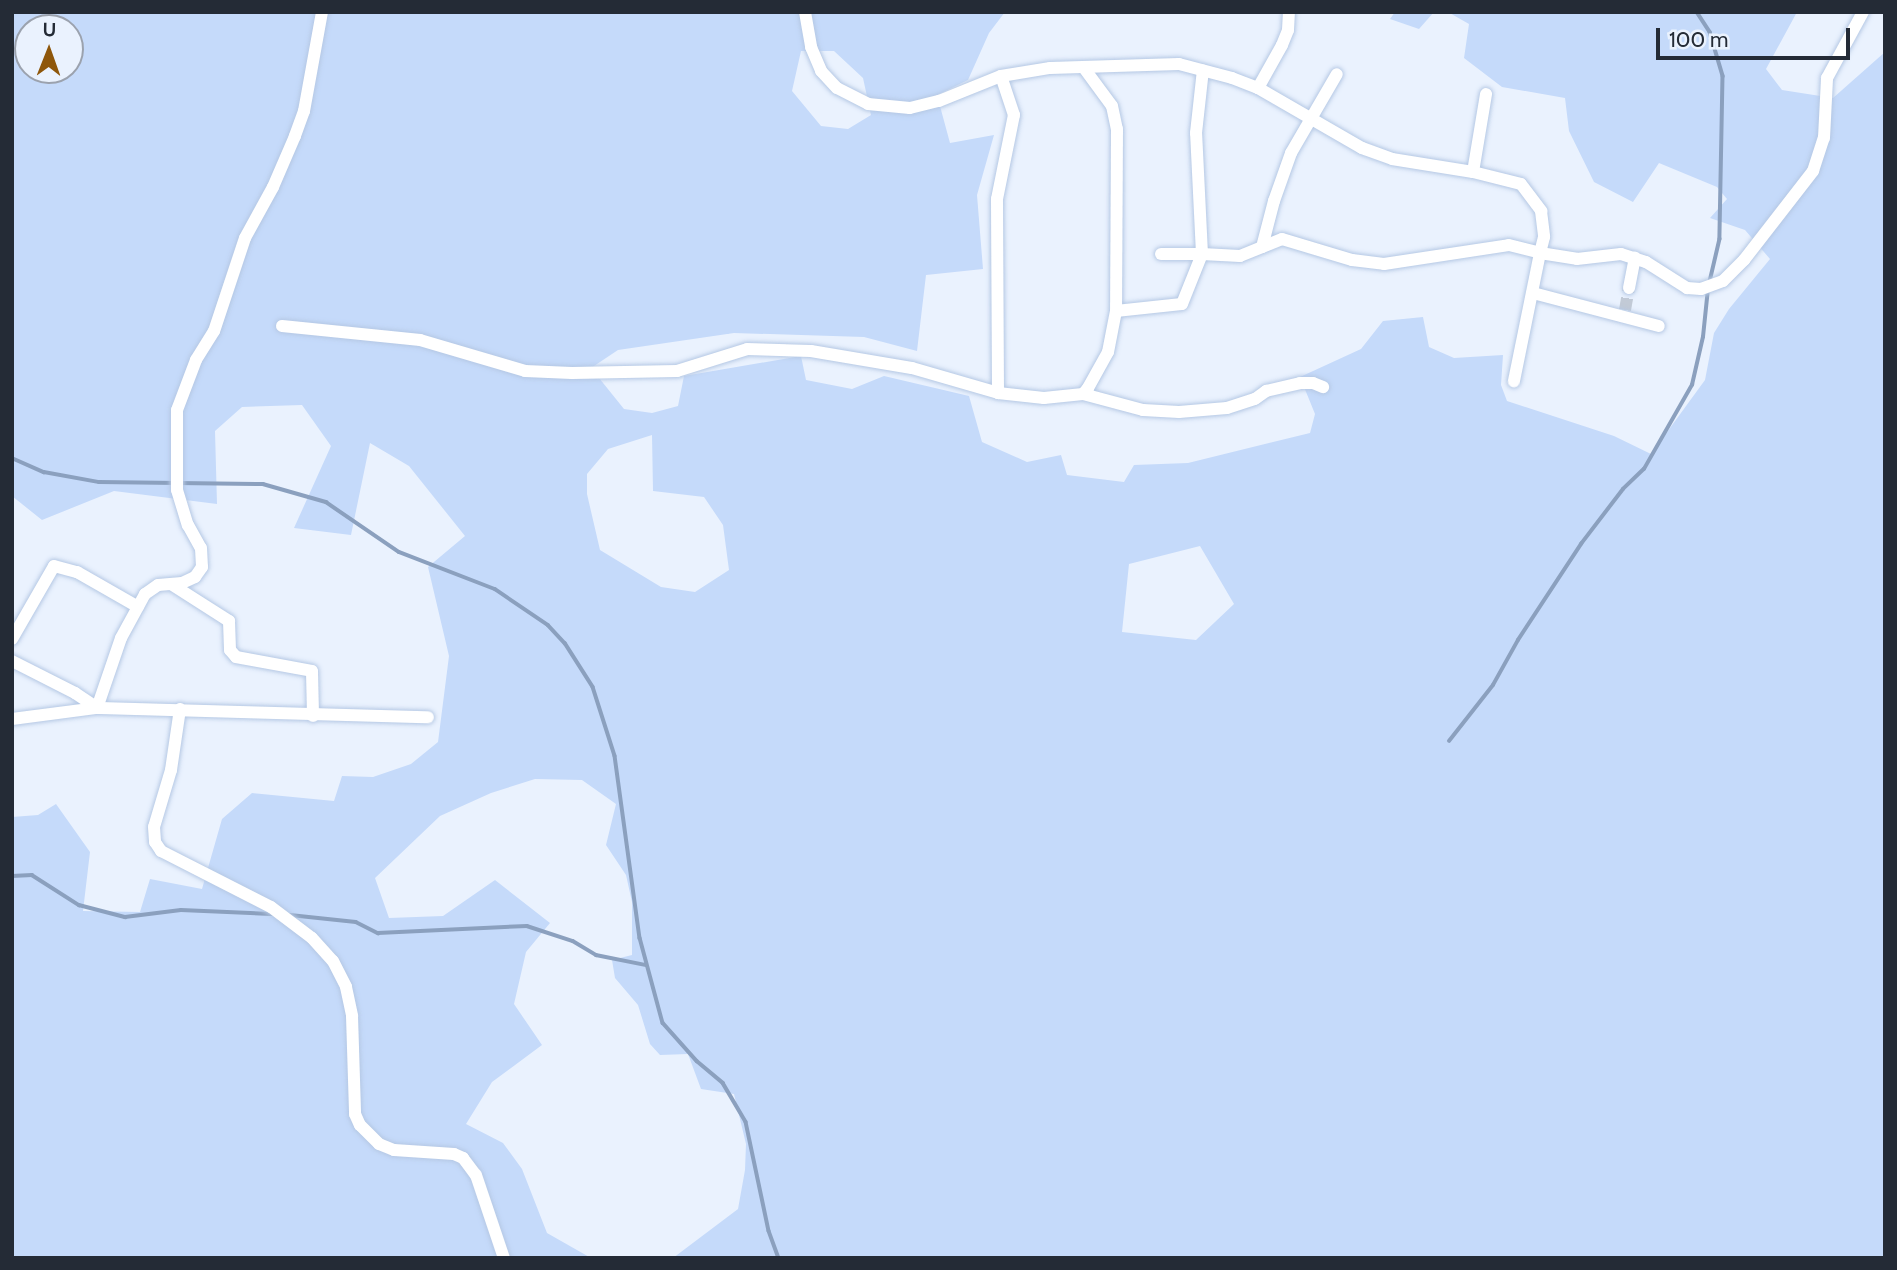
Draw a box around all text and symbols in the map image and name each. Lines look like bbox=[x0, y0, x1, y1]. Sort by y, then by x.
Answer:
north arrow bbox=[14, 14, 84, 84]
scale bar bbox=[1659, 14, 1853, 58]
text: U bbox=[42, 18, 56, 41]
text: 100 m bbox=[1669, 27, 1728, 52]

